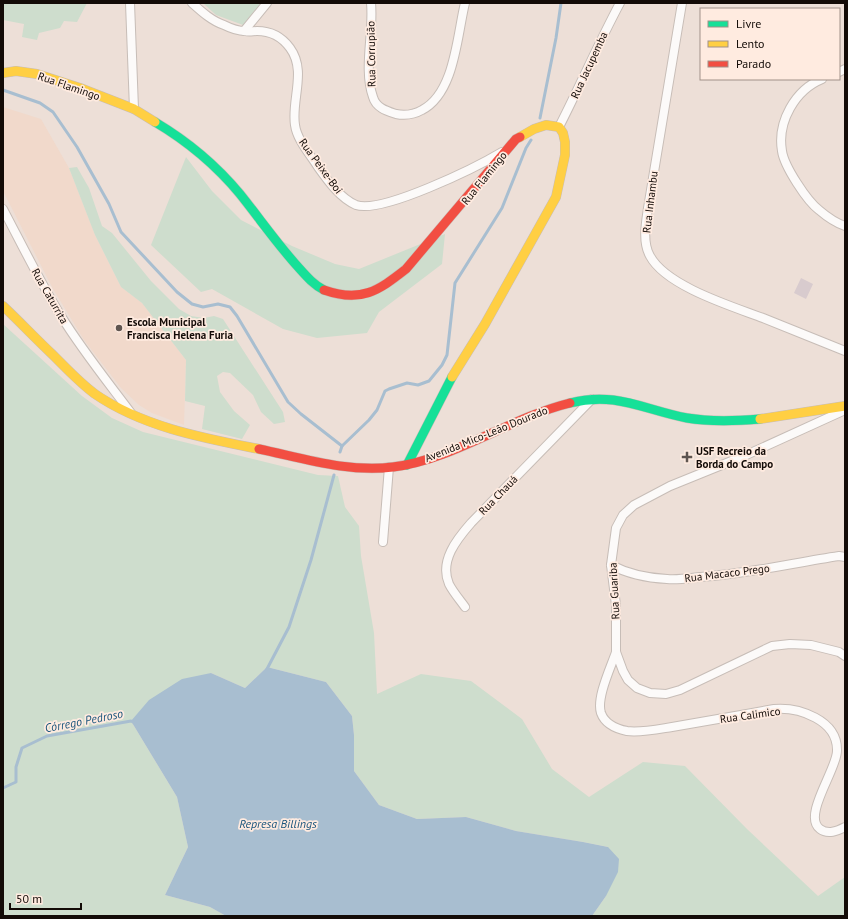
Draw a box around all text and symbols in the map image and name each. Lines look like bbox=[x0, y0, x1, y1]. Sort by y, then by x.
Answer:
legend bbox=[700, 8, 840, 80]
text: Livre bbox=[736, 16, 761, 31]
street label: Rua Corrupião bbox=[363, 21, 379, 87]
street label: Rua Jacupemba bbox=[567, 29, 611, 101]
text: Lento bbox=[736, 36, 765, 51]
text: Parado bbox=[736, 56, 771, 71]
street label: Rua Flamingo bbox=[36, 69, 102, 103]
street label: Rua Peixe-Boi bbox=[296, 135, 346, 197]
street label: Rua Flamingo bbox=[458, 148, 510, 208]
street label: Rua Inhambu bbox=[639, 170, 661, 234]
street label: Rua Caturrita bbox=[29, 266, 71, 326]
place label: Escola Municipal Francisca Helena Furia bbox=[127, 315, 233, 342]
marker: Escola Municipal Francisca Helena Furia bbox=[114, 323, 124, 333]
street label: Avenida Mico-Leão Dourado bbox=[423, 403, 550, 465]
place label: USF Recreio da Borda do Campo bbox=[696, 444, 773, 471]
marker: USF Recreio da Borda do Campo bbox=[681, 451, 693, 463]
street label: Rua Chauá bbox=[476, 472, 520, 518]
street label: Rua Macaco Prego bbox=[684, 561, 770, 585]
street label: Rua Guariba bbox=[606, 562, 622, 620]
street label: Rua Calimico bbox=[719, 704, 781, 726]
water label: Córrego Pedroso bbox=[44, 706, 124, 735]
water label: Represa Billings bbox=[239, 816, 317, 831]
scale bar bbox=[10, 885, 81, 911]
text: 50 m bbox=[16, 891, 42, 906]

